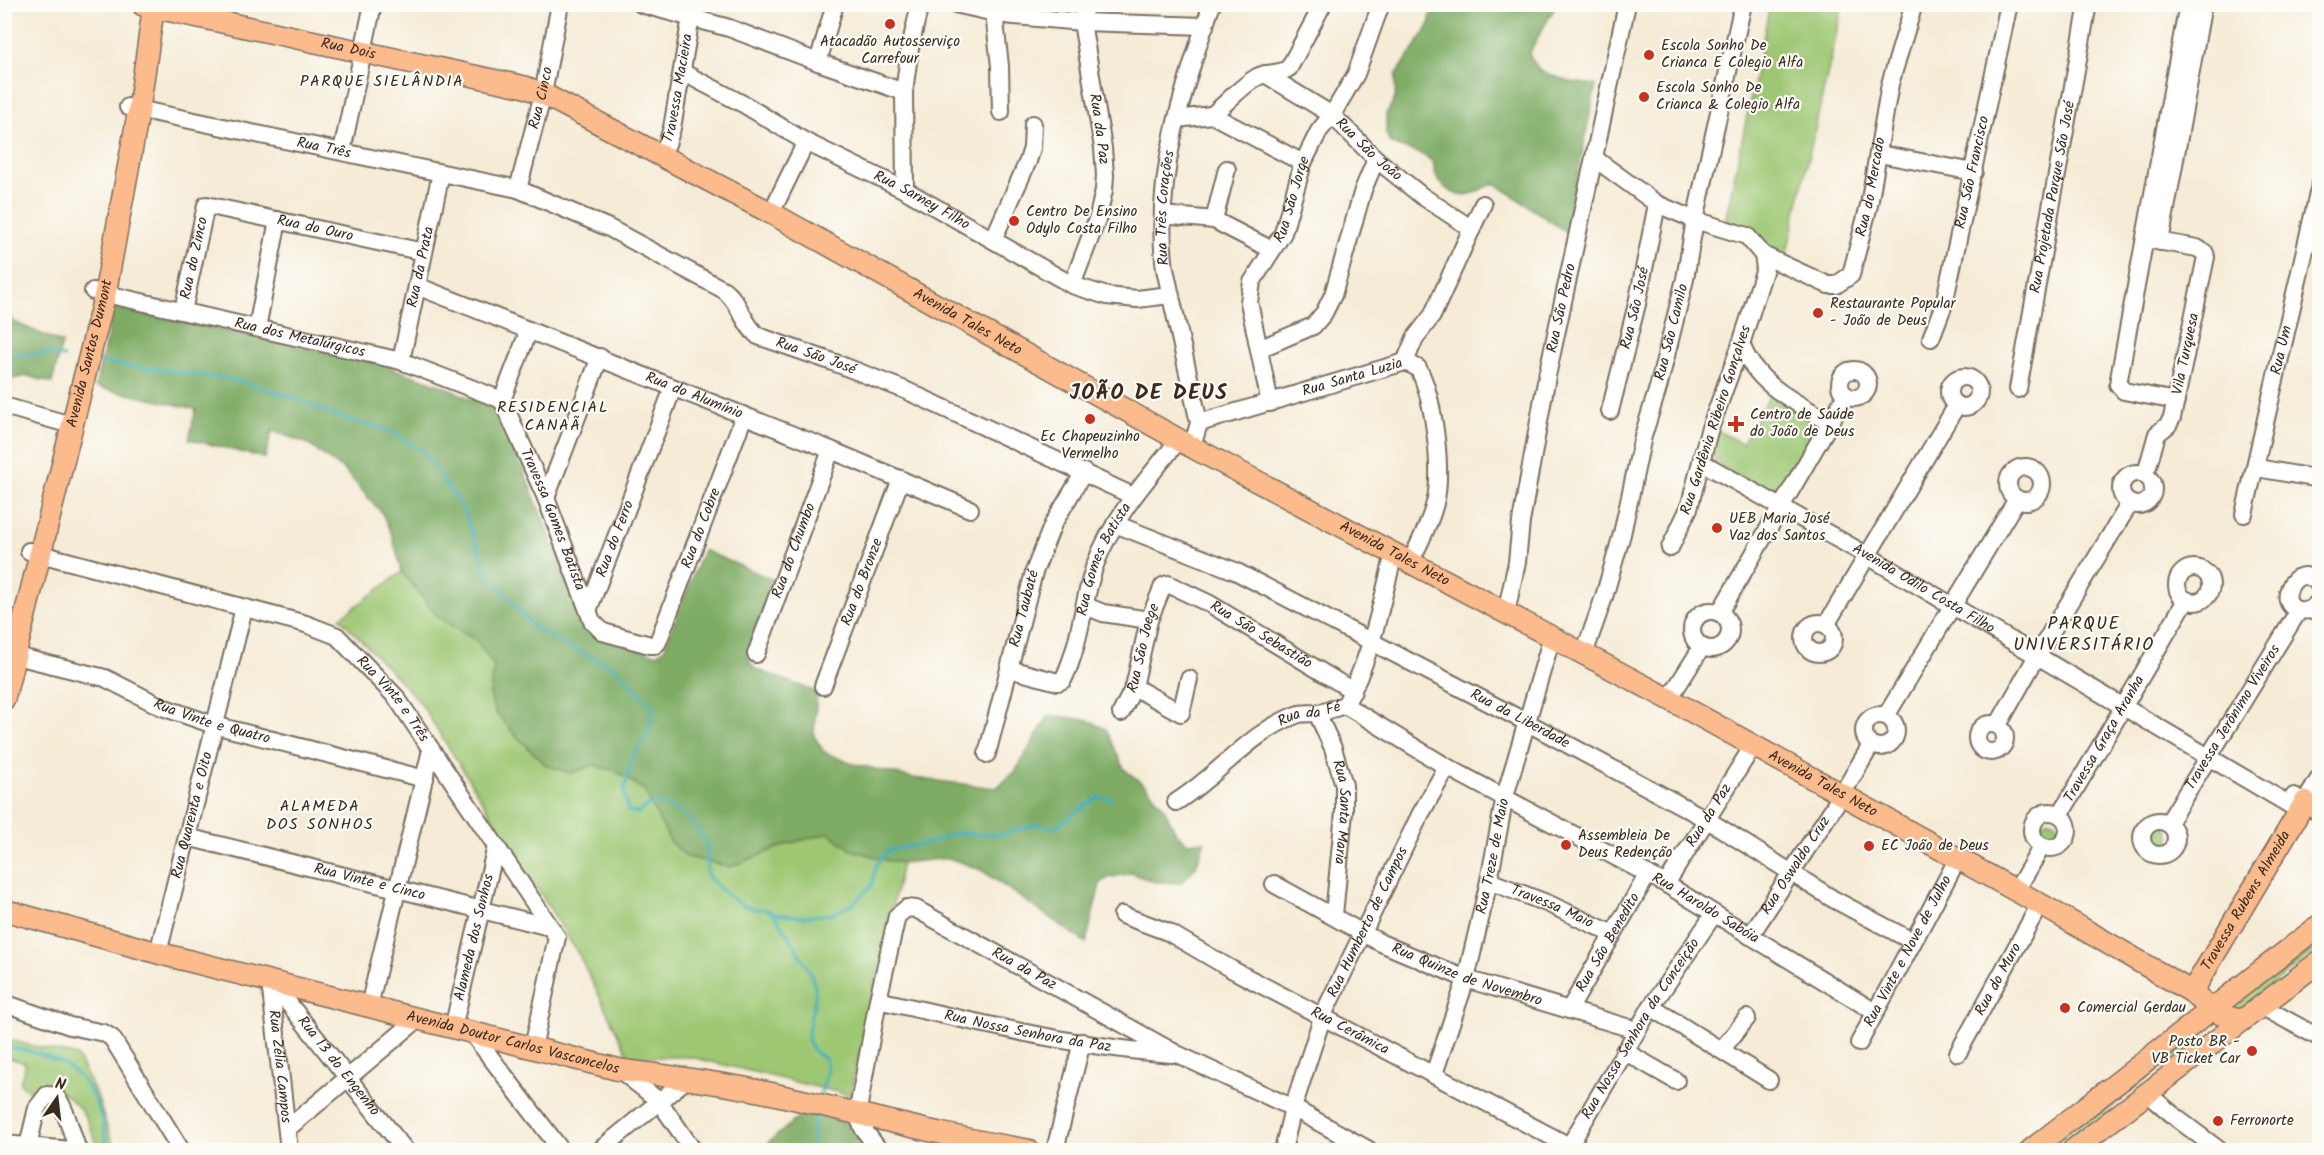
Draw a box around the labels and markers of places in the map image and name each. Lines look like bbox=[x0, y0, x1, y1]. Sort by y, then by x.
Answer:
marker: Atacadão Autosserviço Carrefour bbox=[883, 17, 897, 31]
place label: Atacadão Autosserviço Carrefour bbox=[820, 30, 960, 71]
place label: Escola Sonho De Crianca E Colegio Alfa bbox=[1661, 34, 1803, 75]
marker: Escola Sonho De Crianca E Colegio Alfa bbox=[1642, 48, 1656, 62]
place label: Escola Sonho De Crianca & Colegio Alfa bbox=[1656, 76, 1800, 117]
marker: Escola Sonho De Crianca & Colegio Alfa bbox=[1637, 90, 1651, 104]
place label: Centro De Ensino Odylo Costa Filho bbox=[1026, 200, 1137, 241]
marker: Centro De Ensino Odylo Costa Filho bbox=[1007, 214, 1021, 228]
place label: Restaurante Popular - João de Deus bbox=[1830, 292, 1957, 333]
marker: Restaurante Popular - João de Deus bbox=[1811, 306, 1825, 320]
place label: Centro de Saúde do João de Deus bbox=[1750, 403, 1855, 444]
marker: Ec Chapeuzinho Vermelho bbox=[1083, 412, 1097, 426]
marker: Centro de Saúde do João de Deus bbox=[1727, 415, 1745, 433]
place label: Ec Chapeuzinho Vermelho bbox=[1040, 425, 1140, 466]
place label: UEB Maria José Vaz dos Santos bbox=[1729, 507, 1831, 548]
marker: UEB Maria José Vaz dos Santos bbox=[1710, 521, 1724, 535]
place label: Assembleia De Deus Redenção bbox=[1578, 824, 1673, 865]
place label: EC João de Deus bbox=[1881, 834, 1989, 858]
marker: Assembleia De Deus Redenção bbox=[1559, 838, 1573, 852]
marker: EC João de Deus bbox=[1862, 839, 1876, 853]
place label: Comercial Gerdau bbox=[2077, 996, 2186, 1020]
marker: Comercial Gerdau bbox=[2058, 1001, 2072, 1015]
place label: Posto BR - VB Ticket Car bbox=[2152, 1030, 2241, 1071]
marker: Posto BR - VB Ticket Car bbox=[2245, 1044, 2259, 1058]
place label: Ferronorte bbox=[2230, 1109, 2294, 1133]
marker: Ferronorte bbox=[2211, 1114, 2225, 1128]

